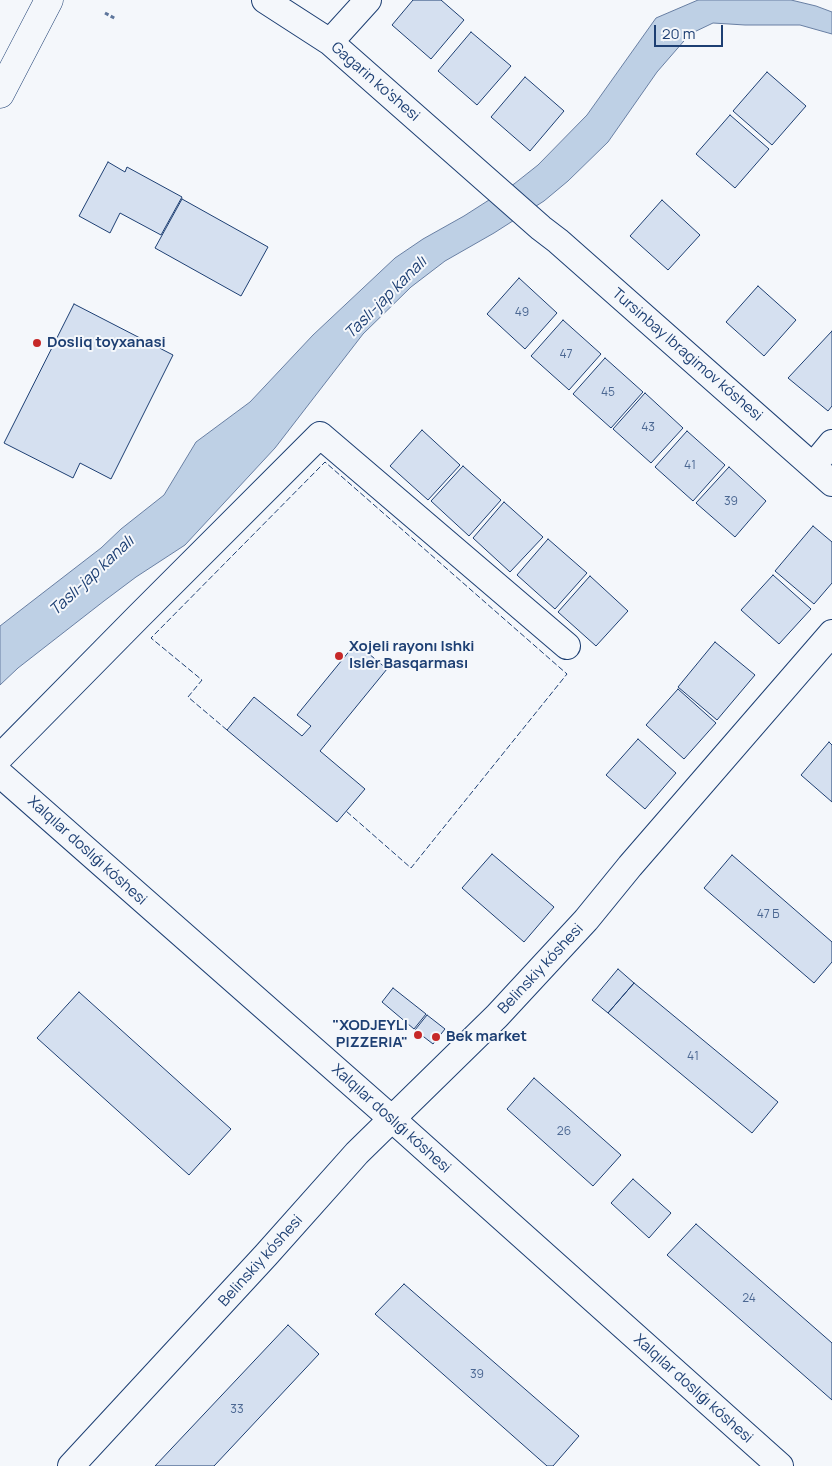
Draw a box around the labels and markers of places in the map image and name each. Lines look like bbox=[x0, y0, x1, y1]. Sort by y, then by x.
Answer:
place label: Dosliq toyxanasi bbox=[47, 334, 166, 352]
marker: Dosliq toyxanasi bbox=[31, 337, 43, 349]
place label: Xojeli rayonı Ishki Isler Basqarması bbox=[349, 638, 475, 673]
marker: Xojeli rayonı Ishki Isler Basqarması bbox=[333, 650, 345, 662]
place label: "XODJEYLI PIZZERIA" bbox=[332, 1017, 408, 1052]
place label: Bek market bbox=[446, 1028, 527, 1046]
marker: "XODJEYLI PIZZERIA" bbox=[412, 1029, 424, 1041]
marker: Bek market bbox=[430, 1031, 442, 1043]

